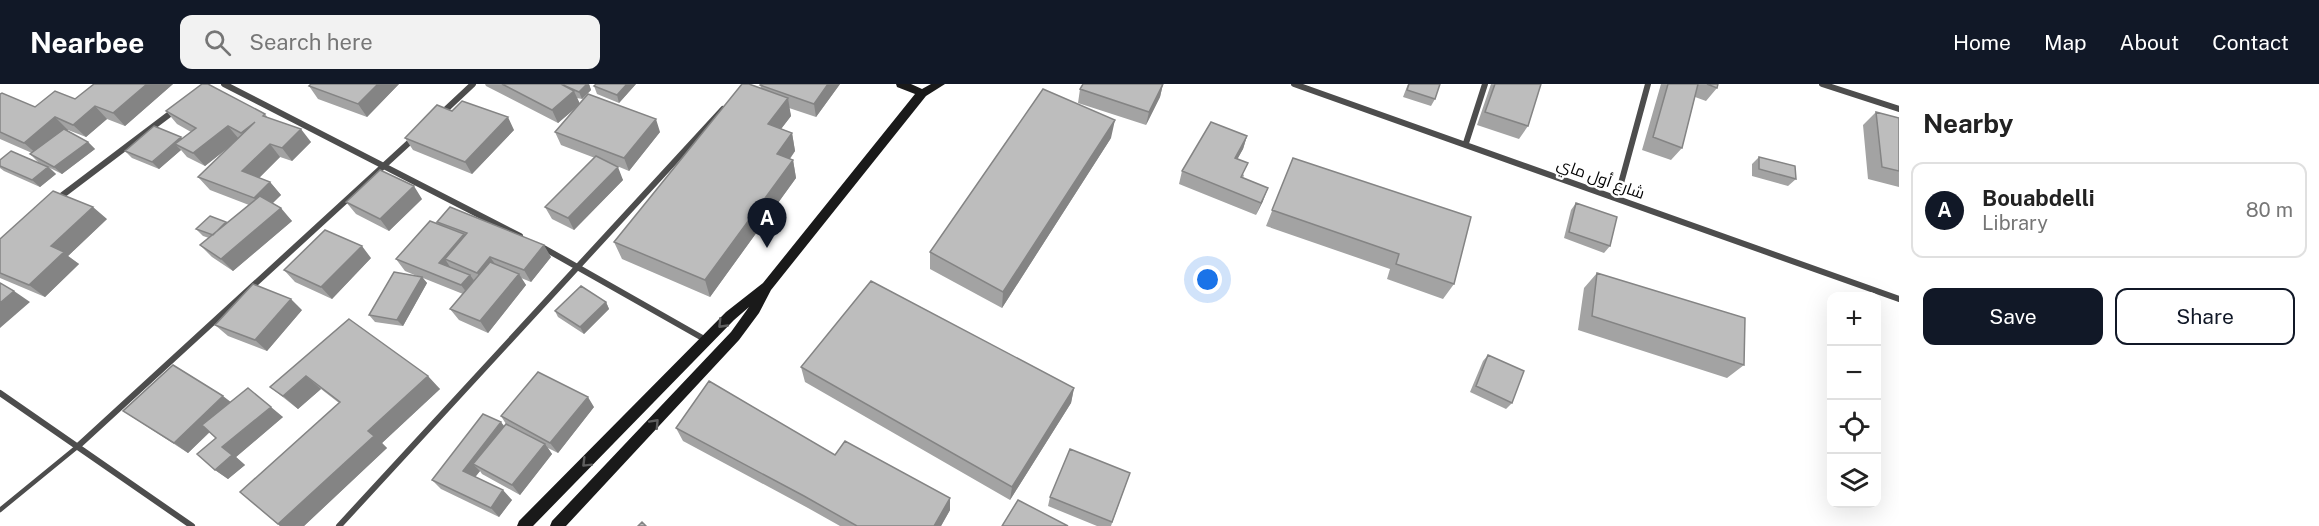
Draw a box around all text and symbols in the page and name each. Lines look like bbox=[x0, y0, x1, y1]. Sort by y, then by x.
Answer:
search box bbox=[180, 15, 600, 69]
text: Nearbee bbox=[30, 26, 144, 59]
icon: search bbox=[201, 26, 234, 59]
text: Search here bbox=[249, 29, 373, 55]
text: Home bbox=[1953, 30, 2011, 55]
text: Map bbox=[2044, 30, 2087, 55]
text: About bbox=[2120, 30, 2179, 55]
text: Contact bbox=[2212, 30, 2289, 55]
text: Nearby bbox=[1923, 108, 2013, 139]
street label: شارع أول ماي bbox=[1553, 154, 1647, 207]
text: Bouabdelli bbox=[1982, 185, 2095, 211]
pin: A bbox=[748, 198, 786, 248]
text: A bbox=[1937, 198, 1952, 222]
text: 80 m bbox=[2246, 198, 2293, 222]
text: Library bbox=[1982, 211, 2048, 235]
your location bbox=[1193, 265, 1222, 294]
button: Save bbox=[1923, 288, 2103, 345]
button: Share bbox=[2115, 288, 2295, 345]
map controls bbox=[1827, 292, 1881, 508]
button: + bbox=[1827, 292, 1881, 346]
one-way arrow bbox=[719, 316, 730, 327]
button: − bbox=[1827, 346, 1881, 400]
button: locate bbox=[1827, 400, 1881, 454]
one-way arrow bbox=[648, 419, 659, 429]
button: layers bbox=[1827, 454, 1881, 508]
one-way arrow bbox=[582, 456, 593, 467]

